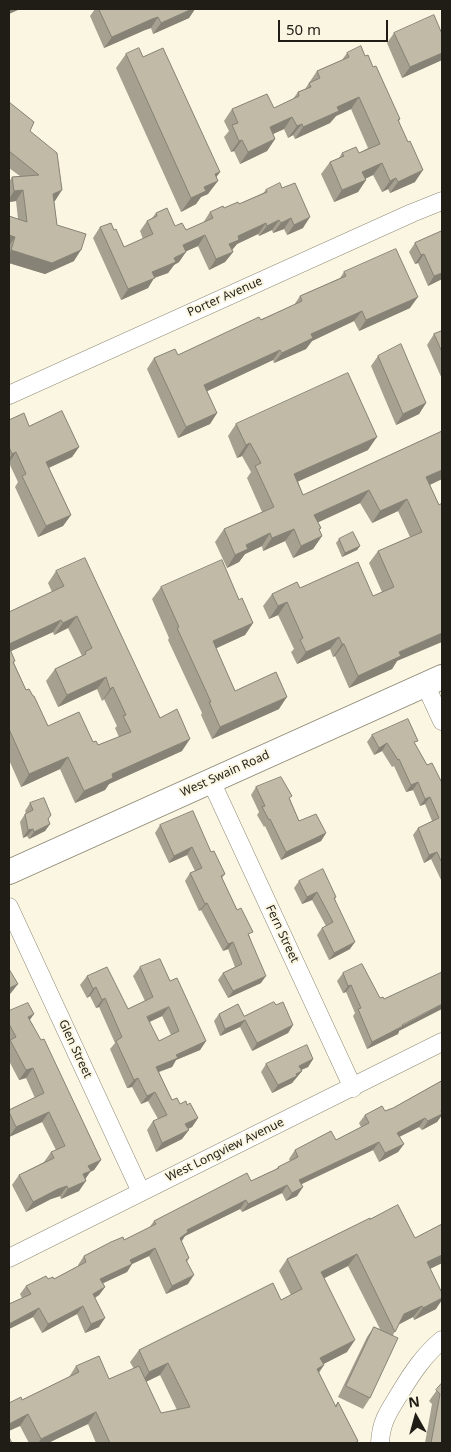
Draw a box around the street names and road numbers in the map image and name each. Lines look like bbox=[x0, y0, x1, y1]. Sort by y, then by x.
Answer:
street label: Porter Avenue bbox=[185, 274, 265, 320]
street label: West Swain Road bbox=[178, 748, 272, 800]
street label: Fern Street bbox=[262, 903, 302, 965]
street label: Glen Street bbox=[55, 1018, 95, 1080]
street label: West Longview Avenue bbox=[164, 1115, 286, 1185]

